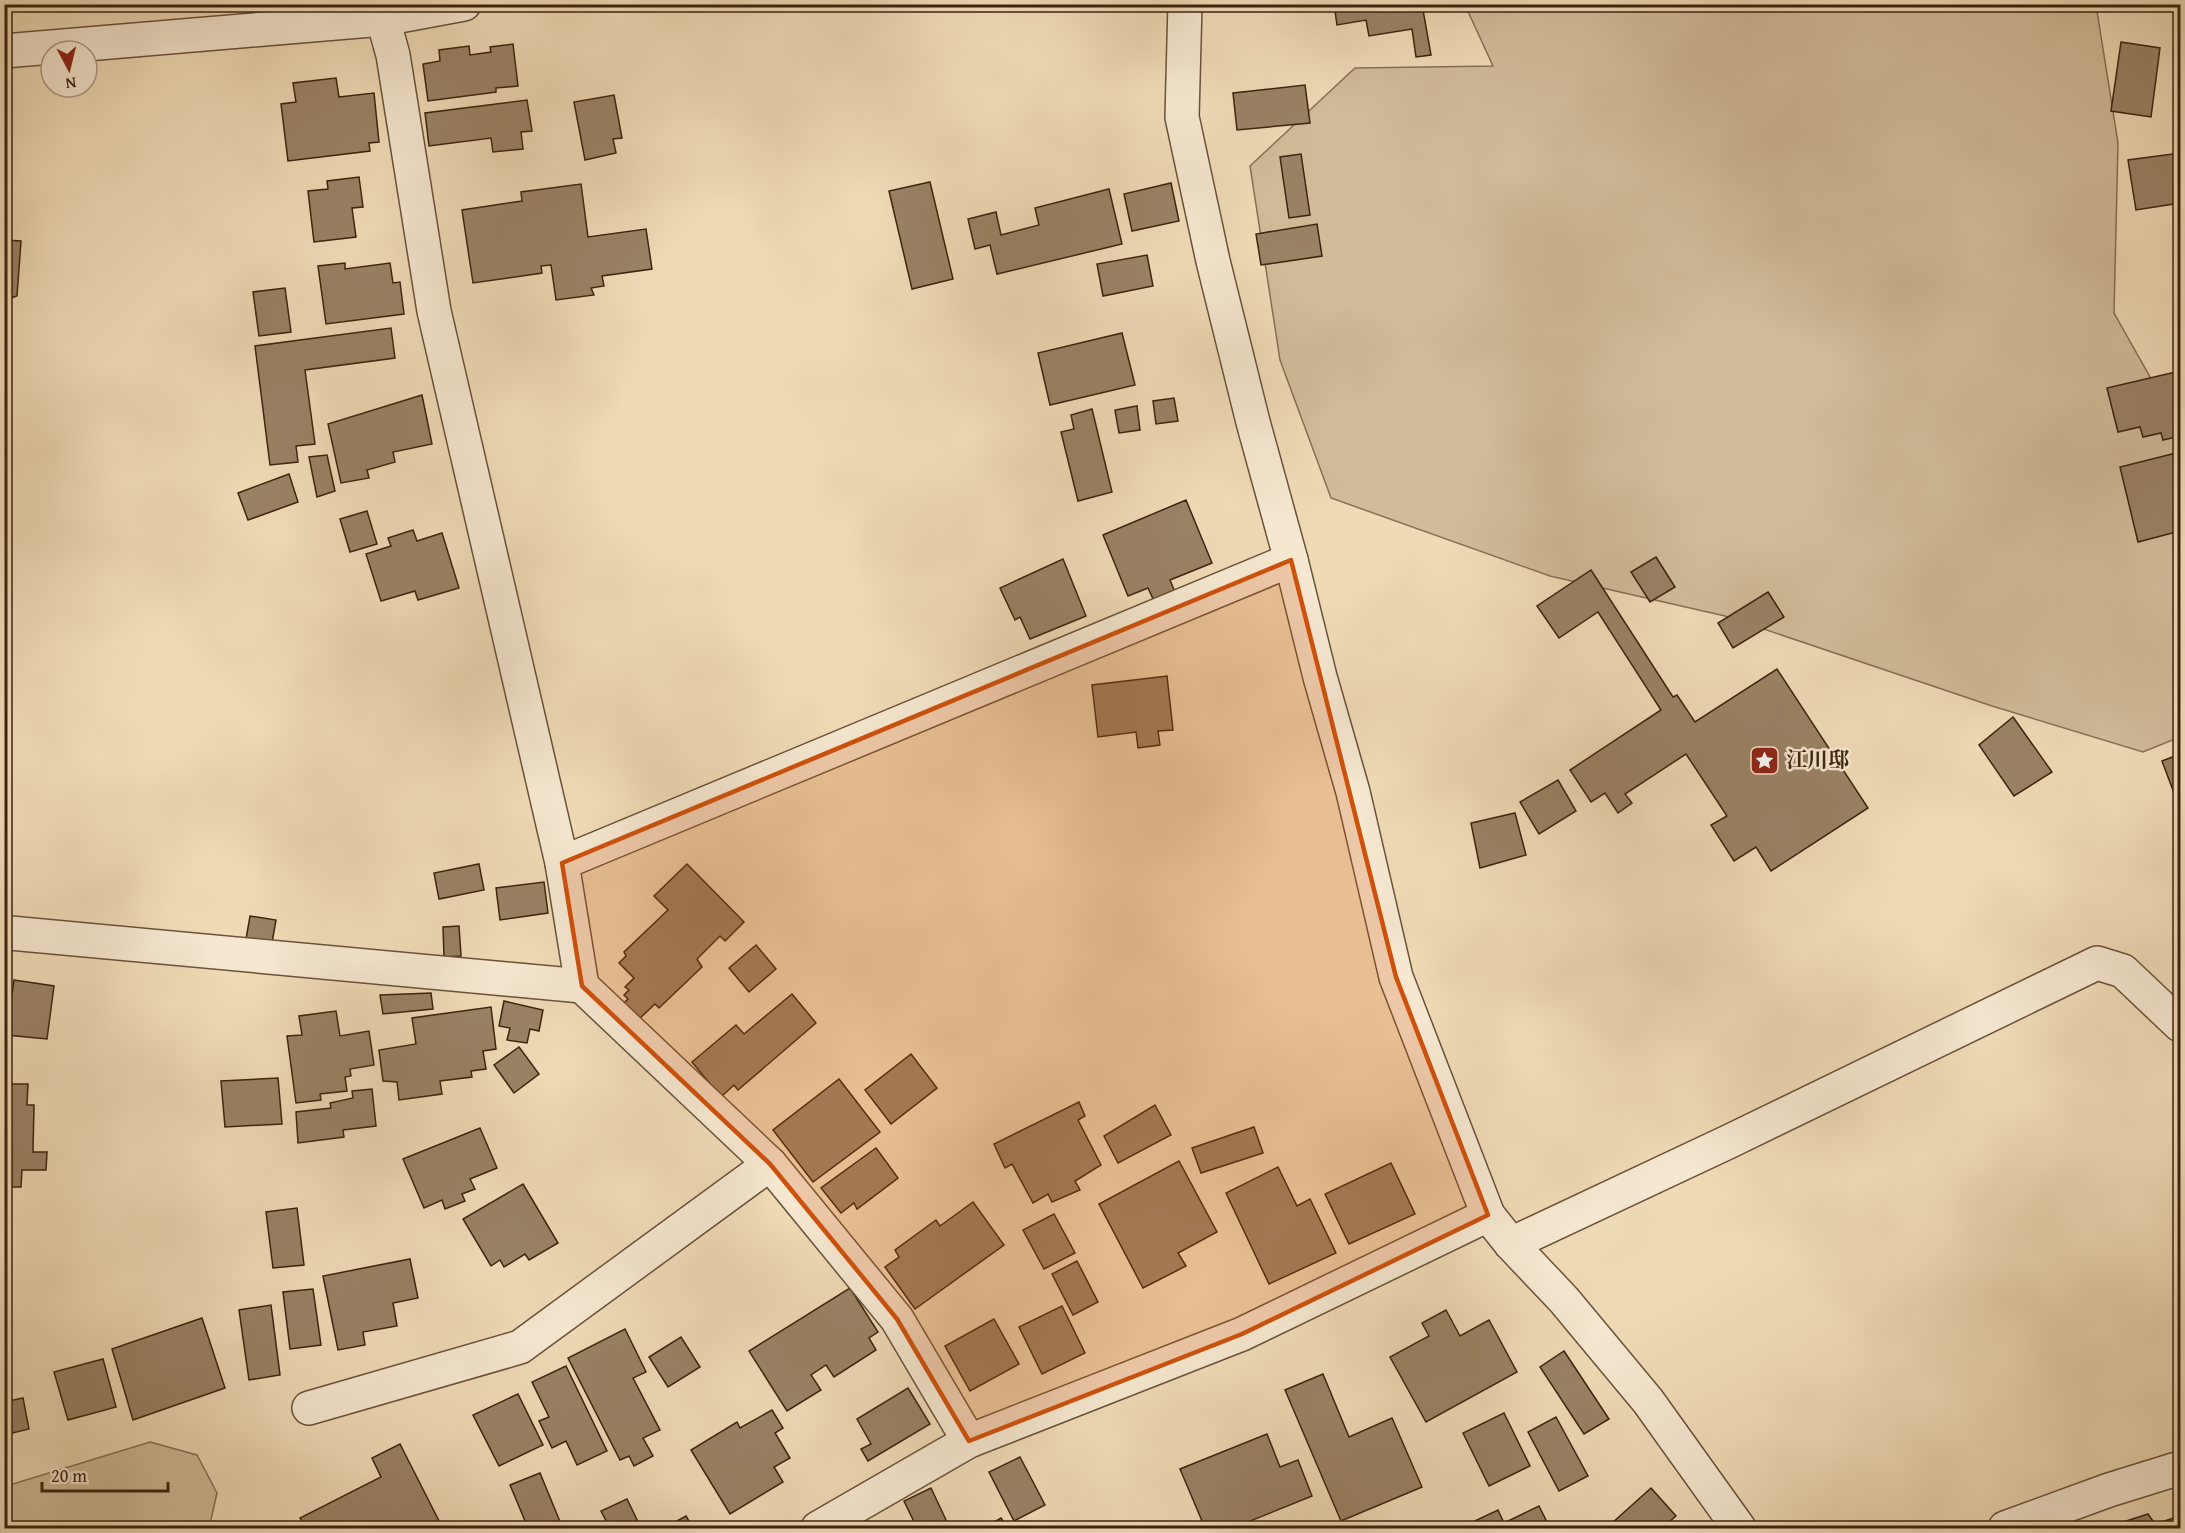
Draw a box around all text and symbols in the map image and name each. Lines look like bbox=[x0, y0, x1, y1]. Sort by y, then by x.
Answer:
north arrow bbox=[39, 39, 99, 99]
text: N bbox=[64, 71, 78, 96]
place icon: 江川邸 bbox=[1749, 744, 1781, 776]
place label: 江川邸 bbox=[1786, 744, 1850, 775]
scale bar bbox=[42, 1455, 168, 1493]
text: 20 m bbox=[51, 1462, 87, 1489]

